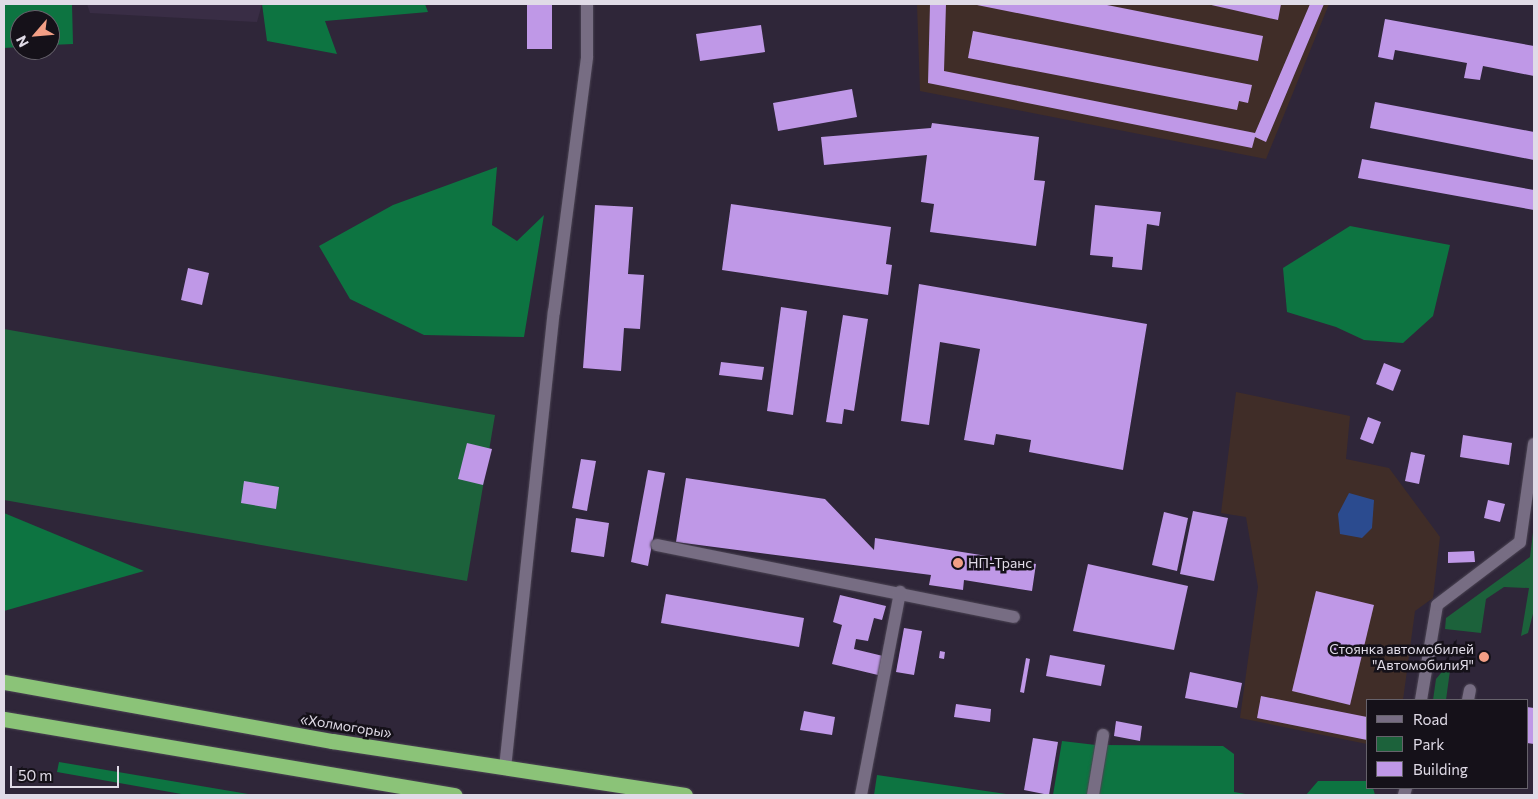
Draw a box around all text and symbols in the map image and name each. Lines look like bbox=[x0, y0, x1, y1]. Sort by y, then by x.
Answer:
north arrow bbox=[10, 10, 60, 60]
text: N bbox=[12, 33, 32, 50]
place label: НП-Транс bbox=[968, 555, 1032, 571]
marker: НП-Транс bbox=[952, 557, 964, 569]
place label: Стоянка автомобилей "АвтомобилиЯ" bbox=[1329, 641, 1474, 674]
marker: Стоянка автомобилей "АвтомобилиЯ" bbox=[1478, 651, 1490, 663]
legend bbox=[1366, 699, 1528, 789]
street label: «Холмогоры» bbox=[299, 710, 393, 742]
text: Road bbox=[1413, 710, 1448, 728]
text: Park bbox=[1413, 735, 1444, 753]
scale bar bbox=[12, 756, 121, 788]
text: Building bbox=[1413, 760, 1468, 778]
text: 50 m bbox=[18, 766, 52, 784]

